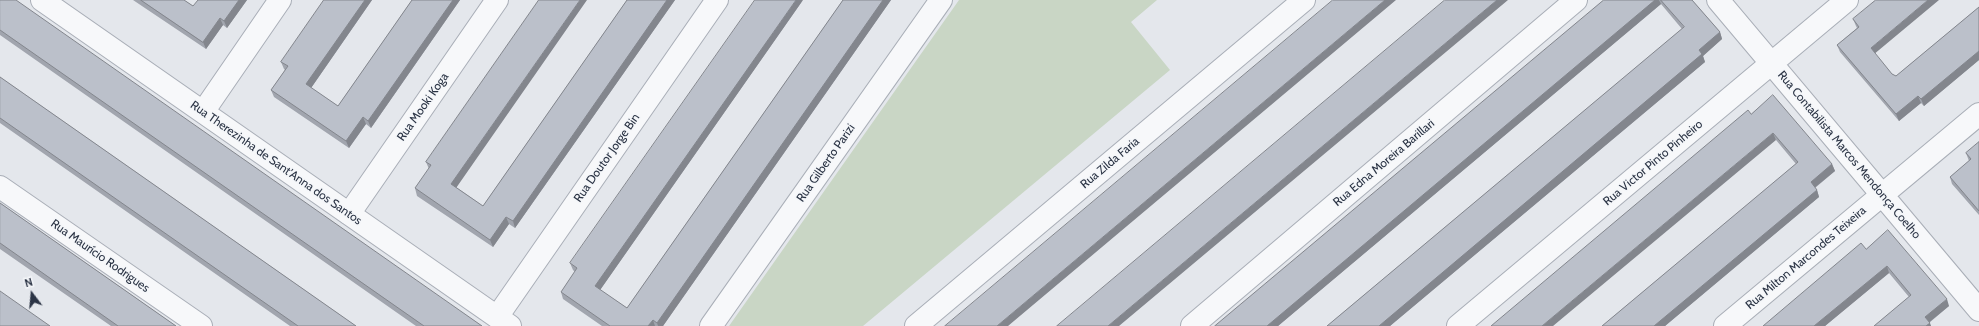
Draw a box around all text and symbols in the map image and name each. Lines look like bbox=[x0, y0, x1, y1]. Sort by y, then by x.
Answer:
street label: Rua Contabilista Marcos Mendonça Coelho bbox=[1774, 68, 1924, 242]
street label: Rua Mooki Koga bbox=[394, 70, 452, 144]
street label: Rua Therezinha de Sant'Anna dos Santos bbox=[187, 98, 365, 228]
street label: Rua Doutor Jorge Bin bbox=[571, 111, 643, 205]
street label: Rua Edna Moreira Barillari bbox=[1330, 116, 1438, 210]
street label: Rua Victor Pinto Pinheiro bbox=[1600, 117, 1706, 209]
street label: Rua Gilberto Parizi bbox=[794, 121, 858, 205]
street label: Rua Zilda Faria bbox=[1078, 134, 1142, 192]
street label: Rua Milton Marcondes Teixeira bbox=[1743, 203, 1869, 313]
street label: Rua Maurício Rodrigues bbox=[48, 216, 152, 296]
north arrow bbox=[12, 274, 52, 314]
text: N bbox=[23, 275, 34, 290]

